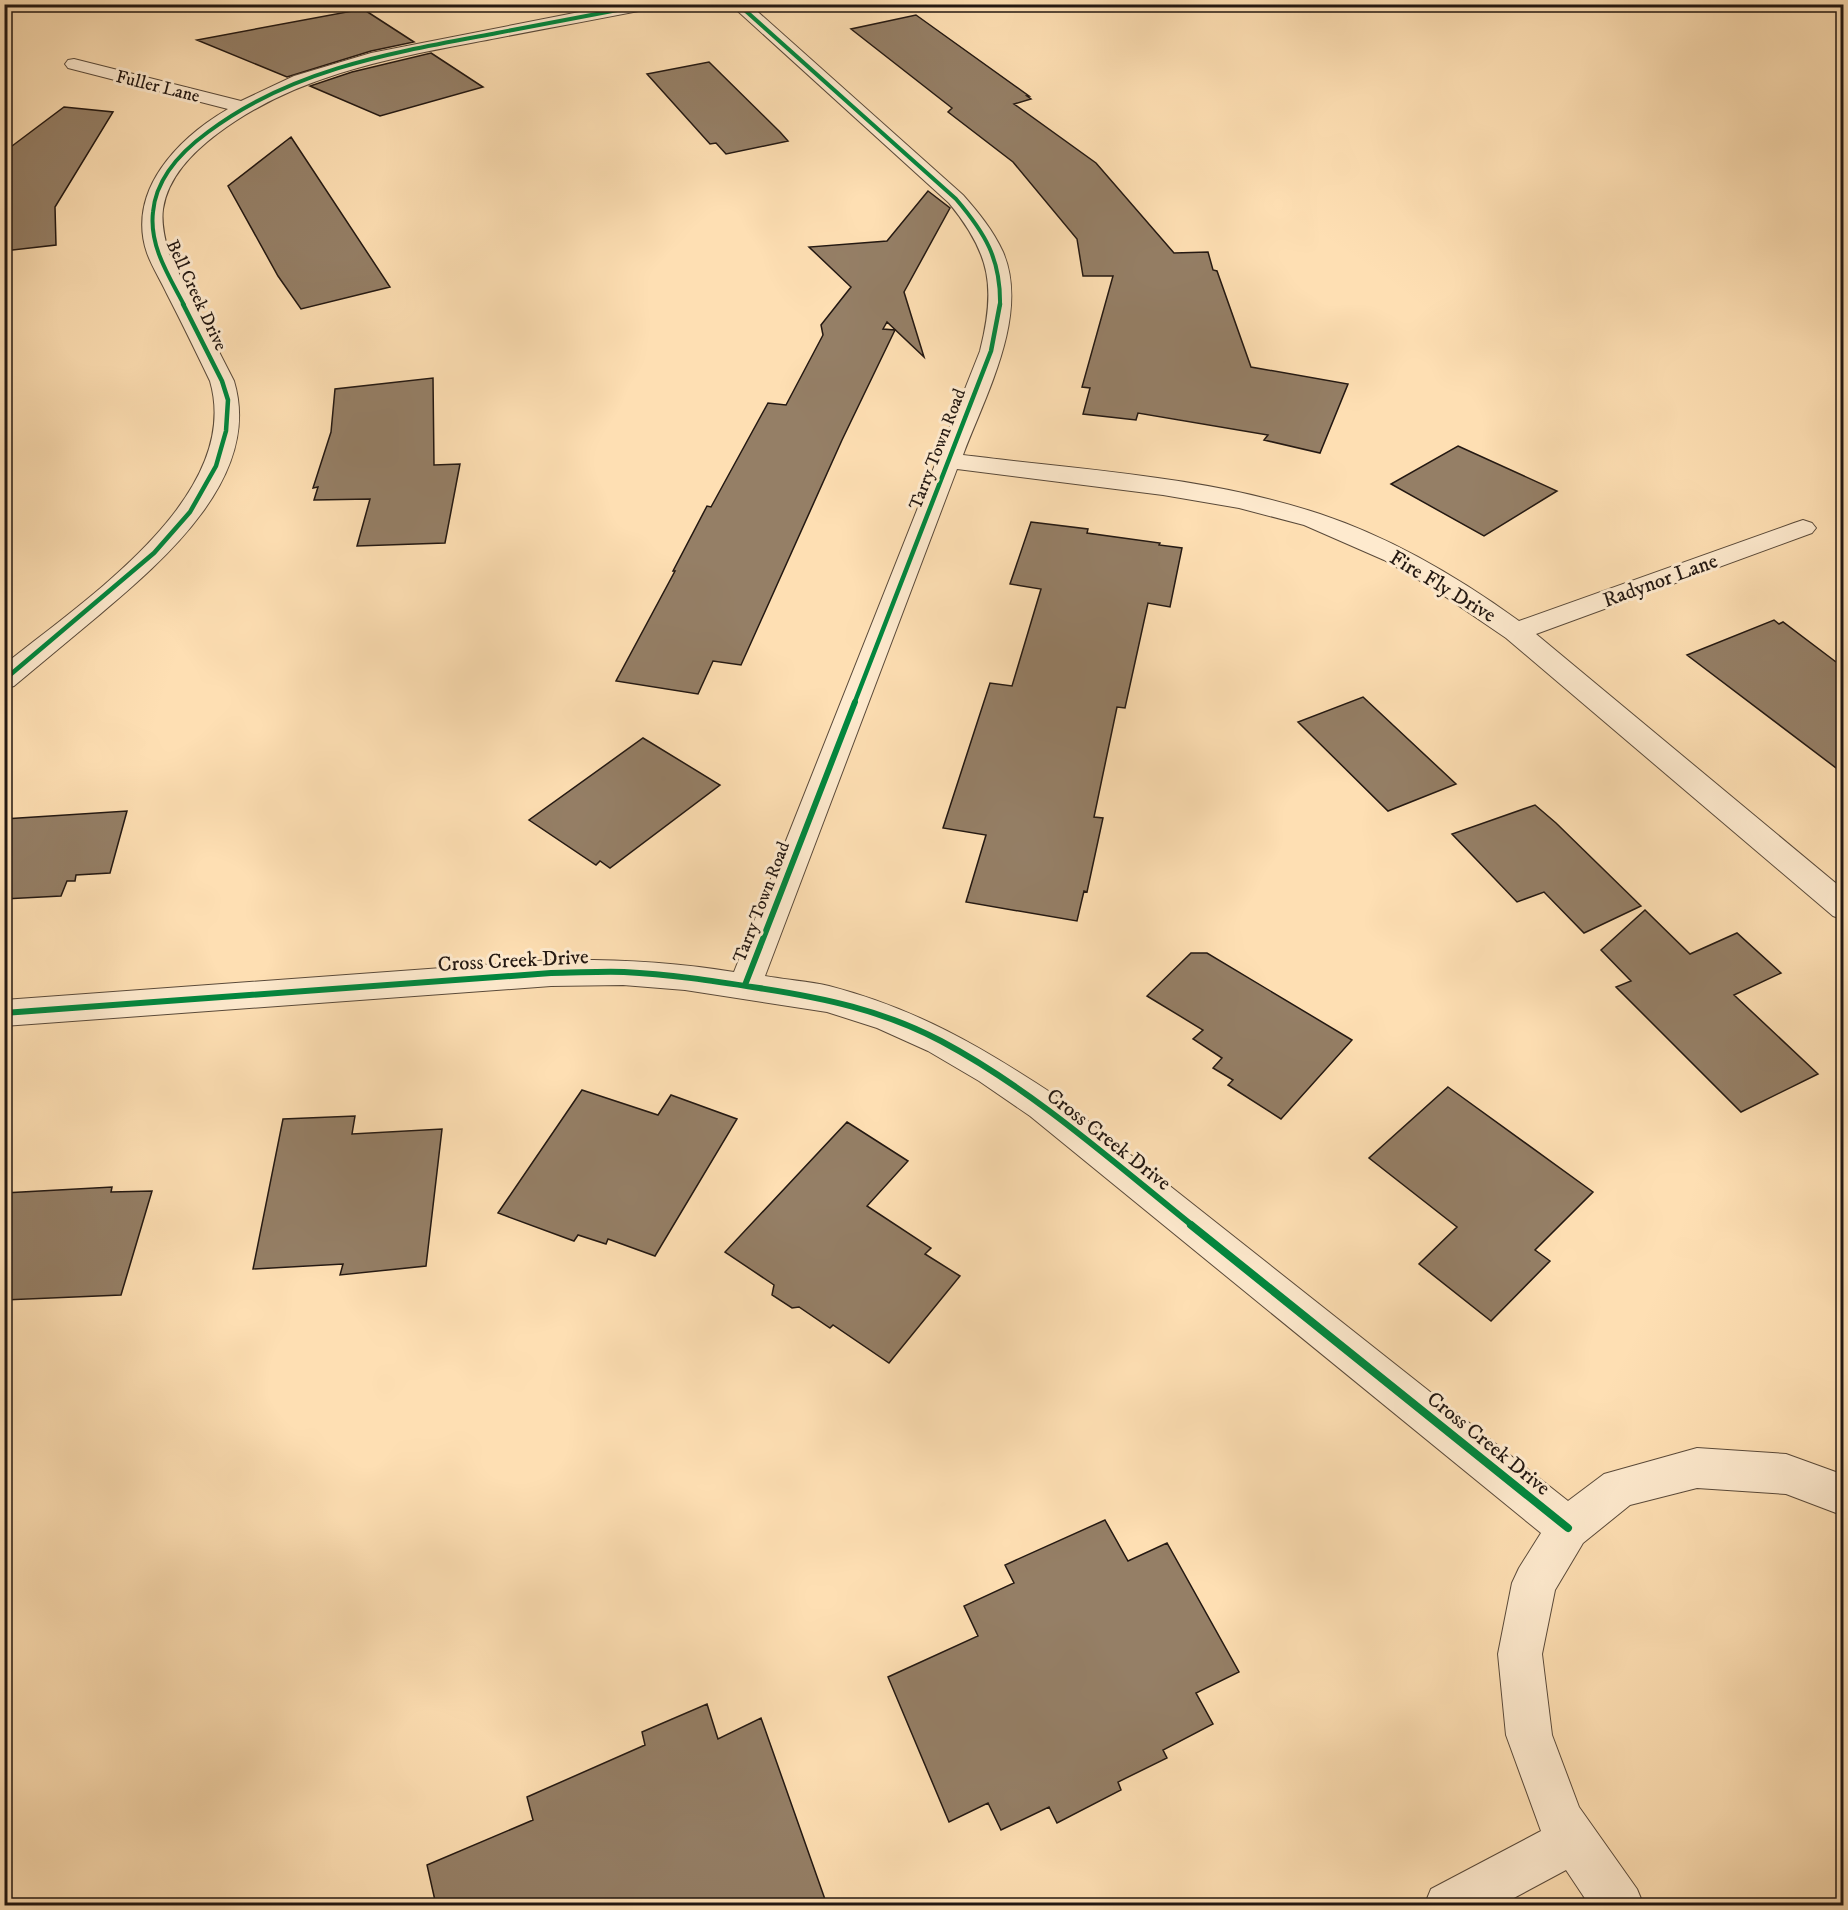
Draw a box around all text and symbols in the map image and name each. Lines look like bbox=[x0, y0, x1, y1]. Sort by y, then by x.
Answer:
street label: Fuller Lane bbox=[114, 66, 202, 108]
street label: Bell Creek Drive bbox=[161, 236, 231, 354]
street label: Tarry Town Road bbox=[905, 386, 971, 513]
street label: Fire Fly Drive bbox=[1385, 545, 1501, 629]
street label: Radynor Lane bbox=[1599, 548, 1722, 614]
street label: Tarry Town Road bbox=[729, 839, 795, 966]
street label: Cross Creek Drive bbox=[437, 944, 589, 978]
street label: Cross Creek Drive bbox=[1041, 1083, 1176, 1197]
street label: Cross Creek Drive bbox=[1421, 1386, 1556, 1502]

